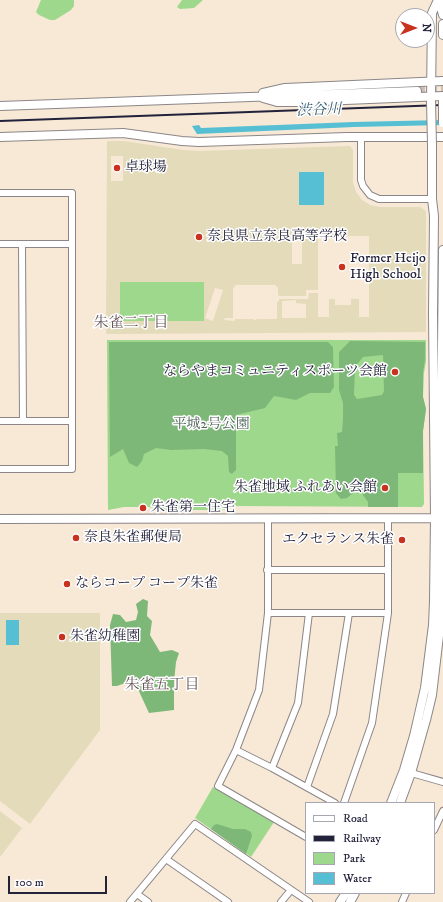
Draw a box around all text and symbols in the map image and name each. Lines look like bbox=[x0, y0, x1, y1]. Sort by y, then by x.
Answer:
north arrow bbox=[395, 8, 435, 48]
text: N bbox=[419, 23, 433, 33]
water label: 渋谷川 bbox=[296, 101, 342, 121]
place label: 卓球場 bbox=[125, 160, 167, 176]
marker: 卓球場 bbox=[112, 163, 122, 173]
place label: 奈良県立奈良高等学校 bbox=[207, 229, 347, 245]
marker: 奈良県立奈良高等学校 bbox=[194, 232, 204, 242]
place label: Former Heijo High School bbox=[350, 251, 426, 284]
marker: Former Heijo High School bbox=[337, 262, 347, 272]
district label: 朱雀二丁目 bbox=[94, 315, 168, 333]
place label: ならやまコミュニティスポーツ会館 bbox=[163, 364, 387, 380]
marker: ならやまコミュニティスポーツ会館 bbox=[390, 367, 400, 377]
park label: 平城2号公園 bbox=[173, 417, 249, 433]
place label: 朱雀地域 ふれあい会館 bbox=[234, 480, 377, 496]
marker: 朱雀地域 ふれあい会館 bbox=[380, 483, 390, 493]
place label: 朱雀第一住宅 bbox=[151, 500, 235, 516]
marker: 朱雀第一住宅 bbox=[138, 503, 148, 513]
place label: 奈良朱雀郵便局 bbox=[84, 530, 182, 546]
place label: エクセランス朱雀 bbox=[282, 532, 394, 548]
marker: 奈良朱雀郵便局 bbox=[71, 533, 81, 543]
marker: エクセランス朱雀 bbox=[397, 535, 407, 545]
place label: ならコープ コープ朱雀 bbox=[75, 576, 218, 592]
marker: ならコープ コープ朱雀 bbox=[62, 579, 72, 589]
place label: 朱雀幼稚園 bbox=[70, 629, 140, 645]
marker: 朱雀幼稚園 bbox=[57, 632, 67, 642]
district label: 朱雀五丁目 bbox=[125, 677, 199, 695]
legend bbox=[305, 802, 435, 894]
text: Road bbox=[343, 811, 368, 826]
text: Railway bbox=[343, 831, 381, 846]
text: Park bbox=[343, 851, 365, 866]
scale bar bbox=[10, 868, 109, 894]
text: Water bbox=[343, 871, 372, 886]
text: 100 m bbox=[15, 875, 44, 890]

